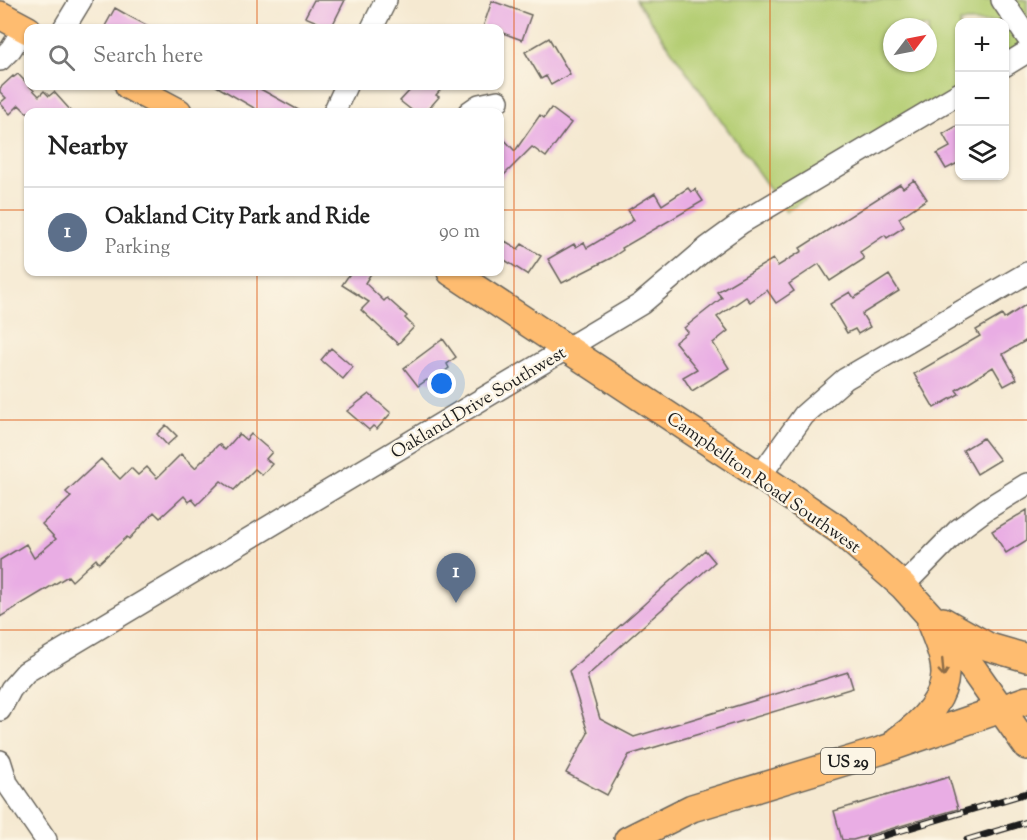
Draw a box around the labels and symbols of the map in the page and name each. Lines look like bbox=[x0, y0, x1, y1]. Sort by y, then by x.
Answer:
north arrow bbox=[883, 18, 937, 72]
street label: Oakland Drive Southwest bbox=[386, 341, 572, 466]
your location bbox=[427, 369, 456, 398]
street label: Campbellton Road Southwest bbox=[660, 406, 865, 561]
pin: 1 bbox=[436, 554, 476, 603]
one-way arrow bbox=[938, 657, 949, 677]
road number: US 29 bbox=[821, 748, 875, 774]

